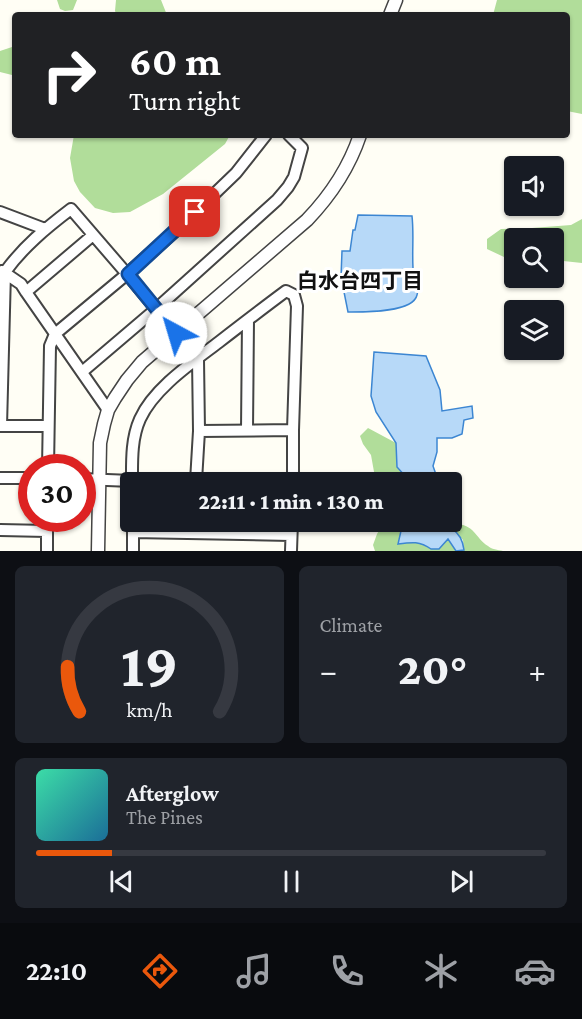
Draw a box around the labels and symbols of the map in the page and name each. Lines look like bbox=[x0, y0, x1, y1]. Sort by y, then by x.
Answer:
pin bbox=[169, 186, 220, 237]
district label: 白水台四丁目 bbox=[297, 269, 423, 293]
position arrow bbox=[144, 301, 208, 365]
speed limit sign: 30 bbox=[18, 454, 96, 532]

